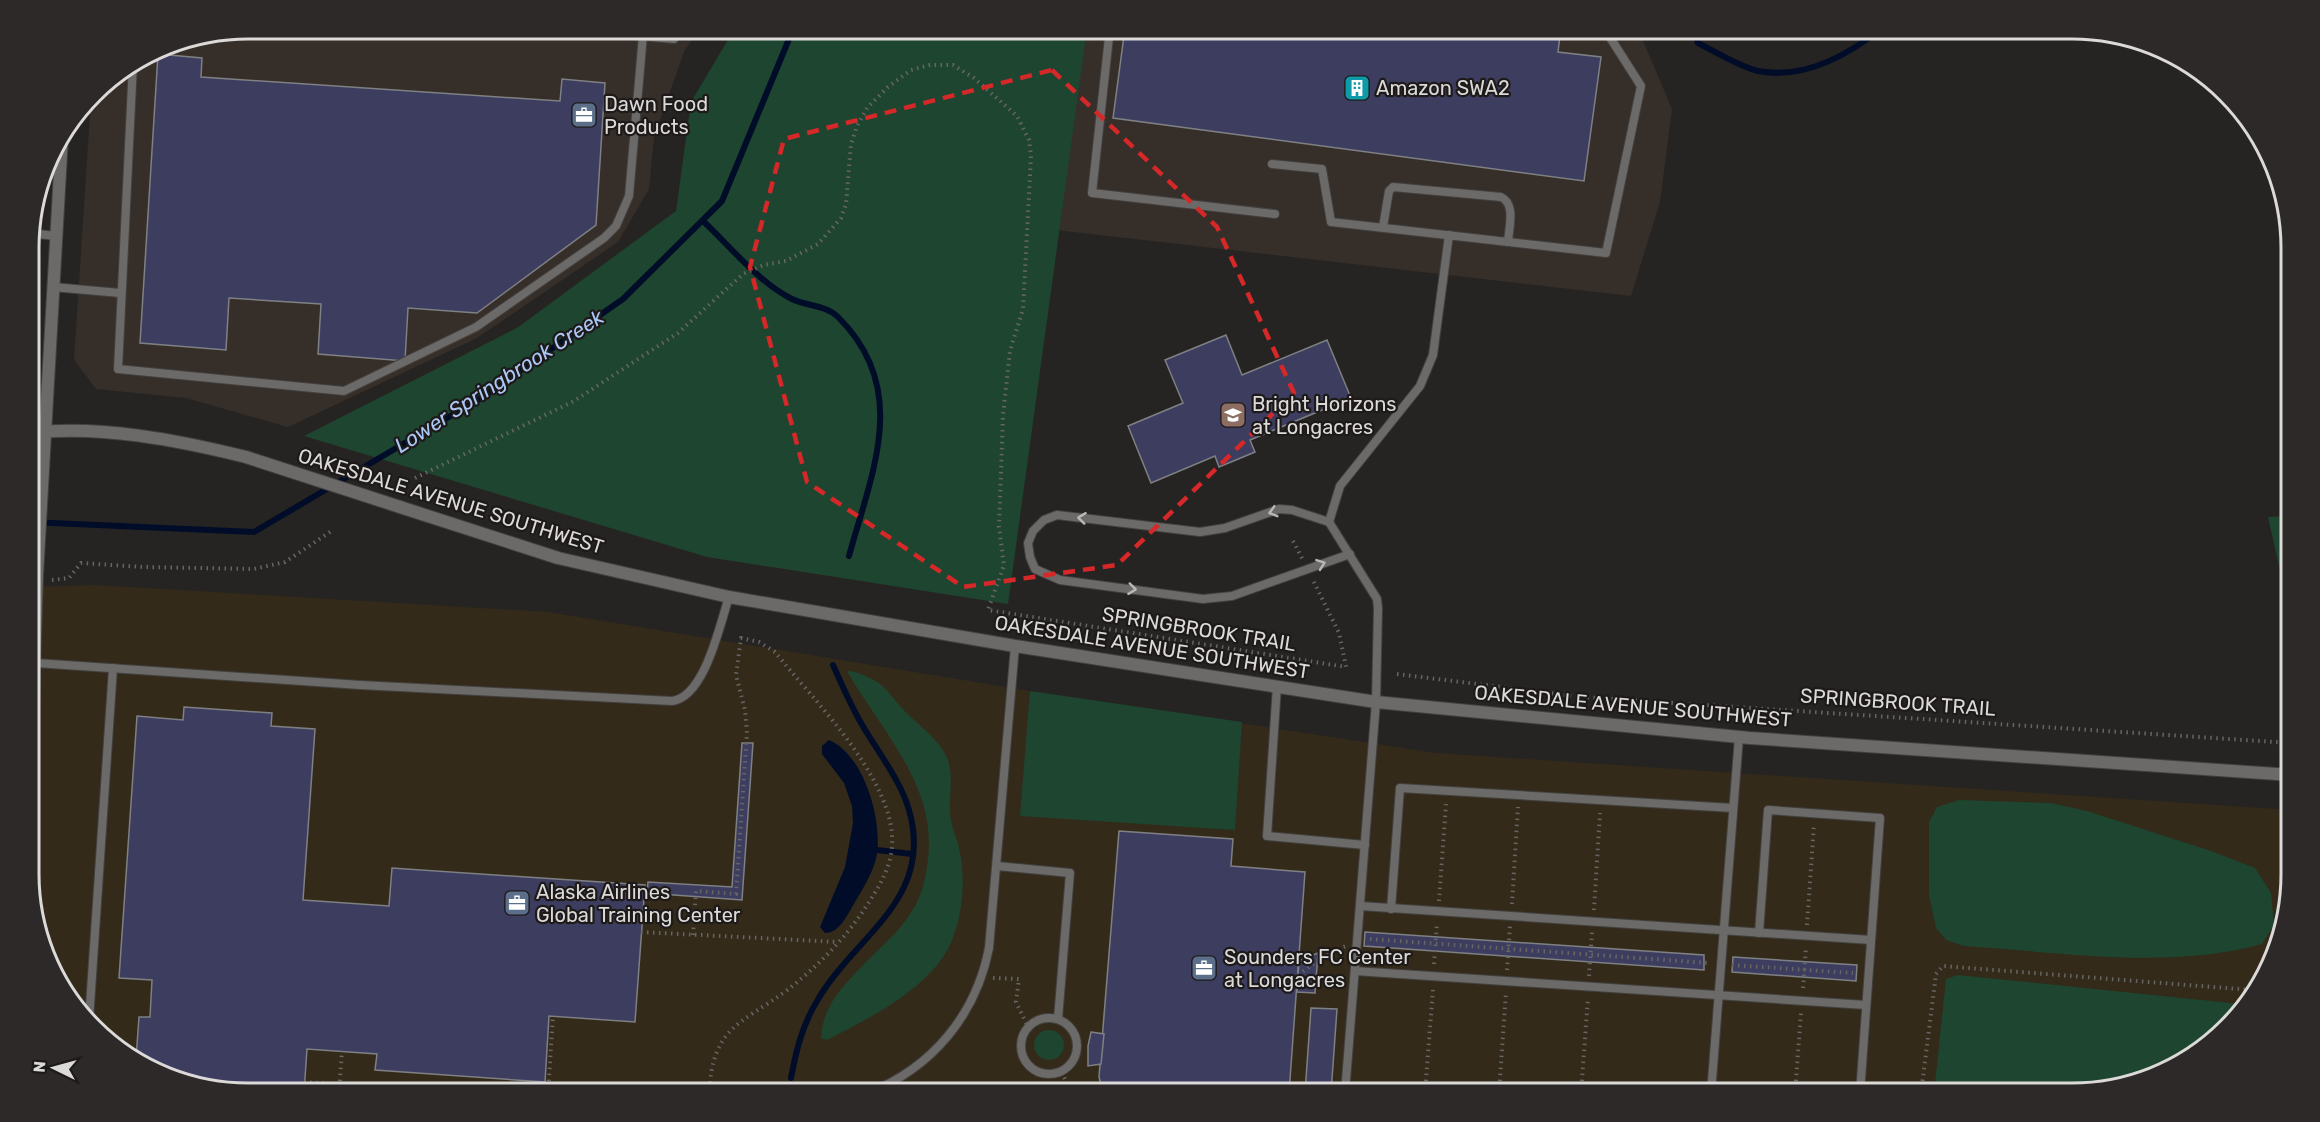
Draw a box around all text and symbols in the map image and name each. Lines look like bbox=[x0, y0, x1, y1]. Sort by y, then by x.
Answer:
building icon: Amazon SWA2 bbox=[1342, 73, 1372, 103]
place label: Amazon SWA2 bbox=[1376, 76, 1510, 100]
place label: Dawn Food Products bbox=[604, 92, 708, 139]
office icon: Dawn Food Products bbox=[569, 100, 599, 130]
water label: Lower Springbrook Creek bbox=[390, 303, 609, 458]
place label: Bright Horizons at Longacres bbox=[1252, 392, 1397, 439]
school or university icon: Bright Horizons at Longacres bbox=[1218, 400, 1248, 430]
street label: OAKESDALE AVENUE SOUTHWEST bbox=[295, 443, 607, 559]
one-way arrow bbox=[1268, 505, 1279, 517]
one-way arrow bbox=[1077, 512, 1087, 525]
one-way arrow bbox=[1315, 559, 1325, 572]
one-way arrow bbox=[1127, 583, 1136, 595]
street label: SPRINGBROOK TRAIL bbox=[1100, 602, 1298, 656]
street label: OAKESDALE AVENUE SOUTHWEST bbox=[993, 610, 1312, 684]
street label: OAKESDALE AVENUE SOUTHWEST bbox=[1473, 680, 1793, 732]
street label: SPRINGBROOK TRAIL bbox=[1799, 683, 1997, 721]
place label: Alaska Airlines Global Training Center bbox=[536, 880, 741, 927]
office icon: Alaska Airlines Global Training Center bbox=[502, 888, 532, 918]
place label: Sounders FC Center at Longacres bbox=[1224, 945, 1411, 992]
office icon: Sounders FC Center at Longacres bbox=[1189, 953, 1219, 983]
north arrow bbox=[24, 1038, 84, 1098]
text: N bbox=[30, 1060, 50, 1073]

